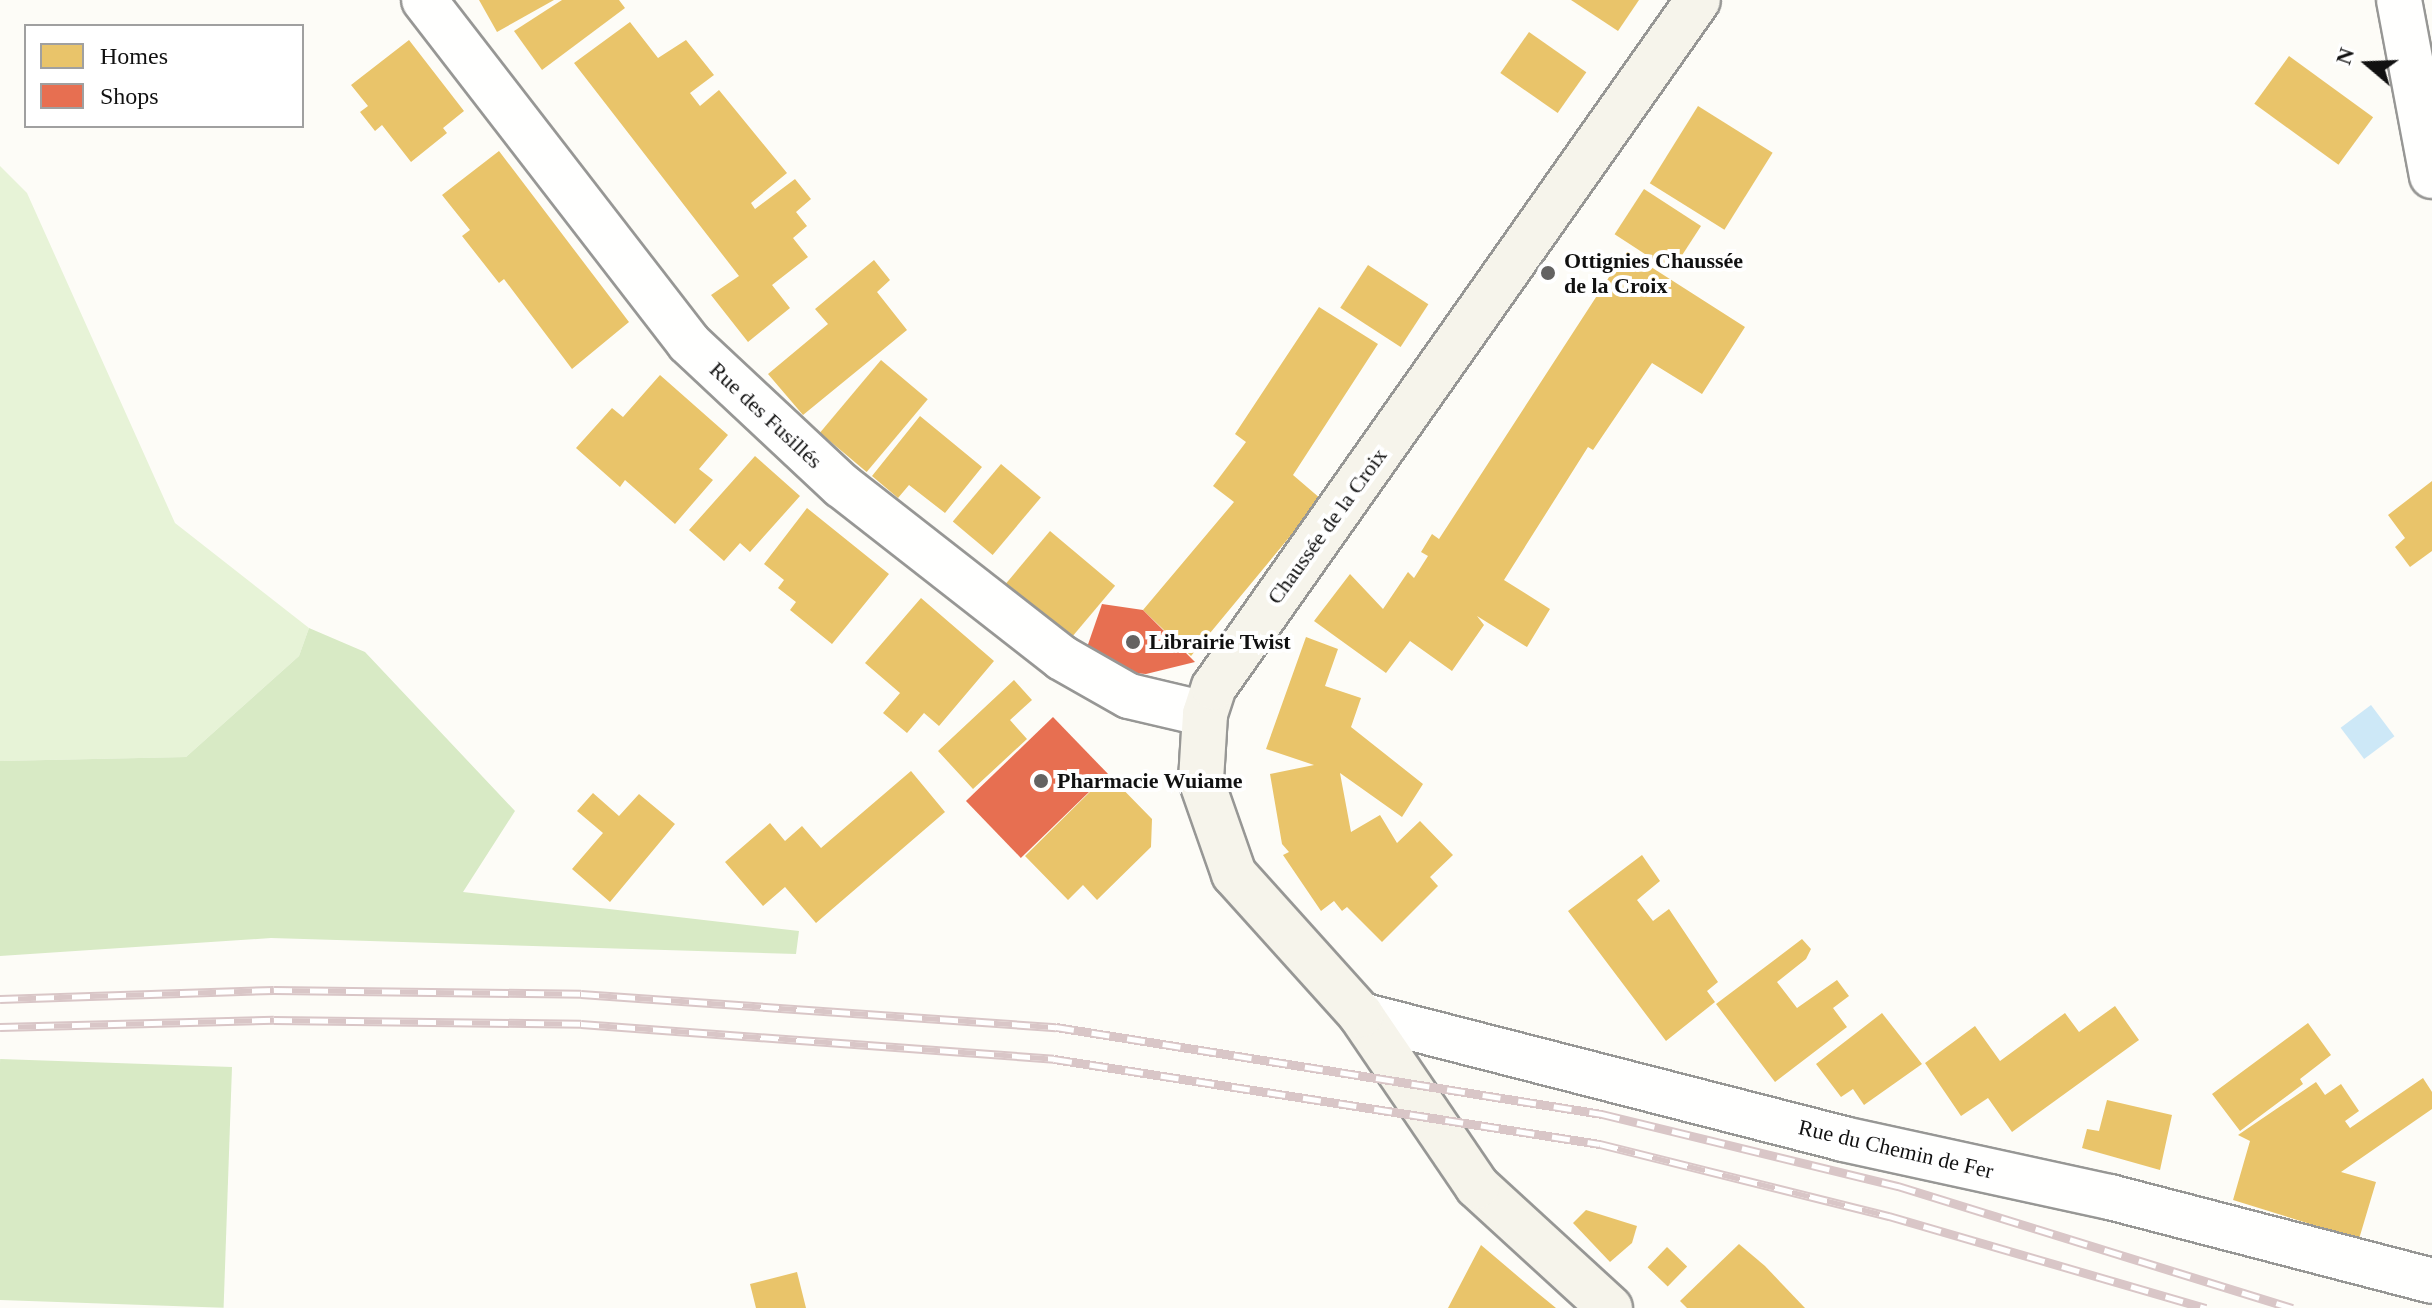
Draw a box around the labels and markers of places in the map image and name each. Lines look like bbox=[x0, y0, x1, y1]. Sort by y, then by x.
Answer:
place label: Ottignies Chaussée de la Croix bbox=[1564, 247, 1743, 298]
marker: Ottignies Chaussée de la Croix bbox=[1539, 264, 1557, 282]
place label: Librairie Twist bbox=[1149, 629, 1291, 655]
marker: Librairie Twist bbox=[1124, 633, 1142, 651]
place label: Pharmacie Wuiame bbox=[1057, 768, 1243, 794]
marker: Pharmacie Wuiame bbox=[1032, 772, 1050, 790]

